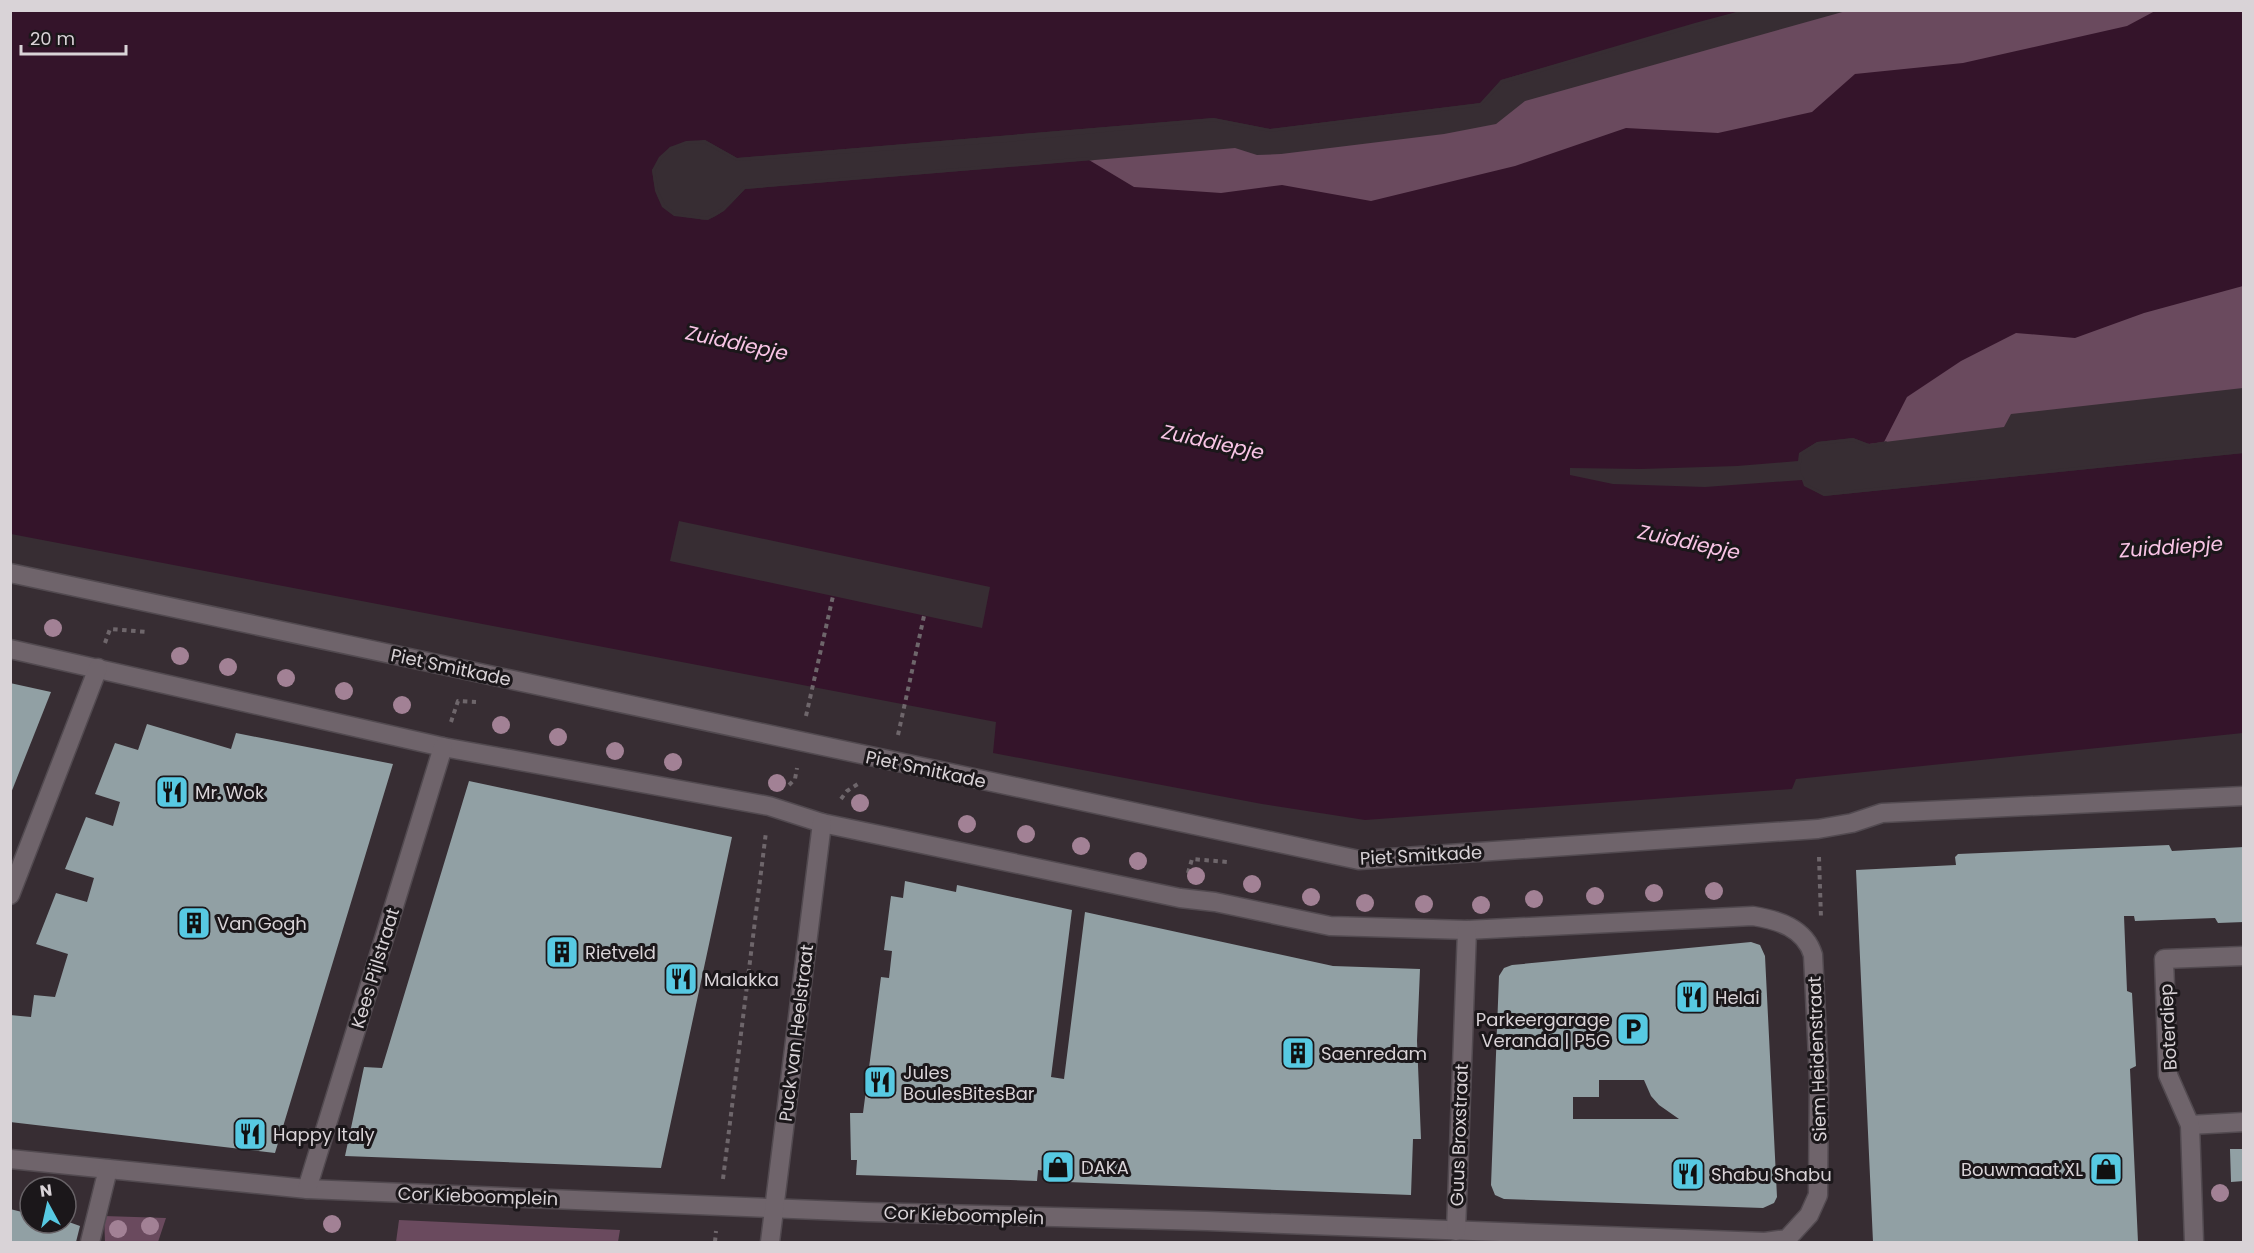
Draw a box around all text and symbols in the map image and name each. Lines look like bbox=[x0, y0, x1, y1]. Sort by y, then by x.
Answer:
scale bar bbox=[21, 18, 126, 56]
text: 20 m bbox=[30, 26, 75, 51]
water label: Zuiddiepje bbox=[682, 318, 791, 367]
water label: Zuiddiepje bbox=[1158, 417, 1267, 466]
water label: Zuiddiepje bbox=[1634, 517, 1743, 566]
water label: Zuiddiepje bbox=[2117, 529, 2224, 565]
street label: Piet Smitkade bbox=[389, 642, 513, 692]
street label: Piet Smitkade bbox=[864, 744, 988, 794]
restaurant icon: Mr. Wok bbox=[154, 774, 190, 810]
place label: Mr. Wok bbox=[195, 780, 265, 805]
street label: Piet Smitkade bbox=[1359, 839, 1483, 871]
building icon: Van Gogh bbox=[176, 905, 212, 941]
street label: Kees Pijlstraat bbox=[345, 905, 405, 1031]
place label: Van Gogh bbox=[217, 911, 307, 936]
building icon: Rietveld bbox=[544, 934, 580, 970]
place label: Rietveld bbox=[585, 940, 656, 965]
street label: Puck van Heelstraat bbox=[773, 943, 819, 1123]
restaurant icon: Malakka bbox=[663, 961, 699, 997]
place label: Malakka bbox=[704, 967, 779, 992]
street label: Siem Heidenstraat bbox=[1802, 976, 1832, 1142]
restaurant icon: Helai bbox=[1674, 979, 1710, 1015]
street label: Boterdiep bbox=[2153, 983, 2183, 1071]
place label: Helai bbox=[1715, 985, 1760, 1010]
place label: Parkeergarage Veranda | P5G bbox=[1476, 1007, 1610, 1053]
parking icon: Parkeergarage Veranda | P5G bbox=[1615, 1011, 1651, 1047]
building icon: Saenredam bbox=[1280, 1035, 1316, 1071]
place label: Saenredam bbox=[1321, 1041, 1427, 1066]
place label: Jules BoulesBitesBar bbox=[903, 1060, 1035, 1106]
street label: Guus Broxstraat bbox=[1444, 1063, 1474, 1207]
restaurant icon: Jules BoulesBitesBar bbox=[862, 1064, 898, 1100]
restaurant icon: Happy Italy bbox=[232, 1116, 268, 1152]
place label: Happy Italy bbox=[273, 1122, 375, 1147]
shop icon: DAKA bbox=[1040, 1149, 1076, 1185]
shop icon: Bouwmaat XL bbox=[2088, 1151, 2124, 1187]
place label: DAKA bbox=[1081, 1155, 1129, 1180]
restaurant icon: Shabu Shabu bbox=[1670, 1156, 1706, 1192]
place label: Bouwmaat XL bbox=[1961, 1157, 2083, 1182]
place label: Shabu Shabu bbox=[1711, 1162, 1832, 1187]
north arrow bbox=[18, 1175, 78, 1235]
text: N bbox=[38, 1178, 54, 1203]
street label: Cor Kieboomplein bbox=[397, 1181, 559, 1211]
street label: Cor Kieboomplein bbox=[883, 1200, 1045, 1230]

